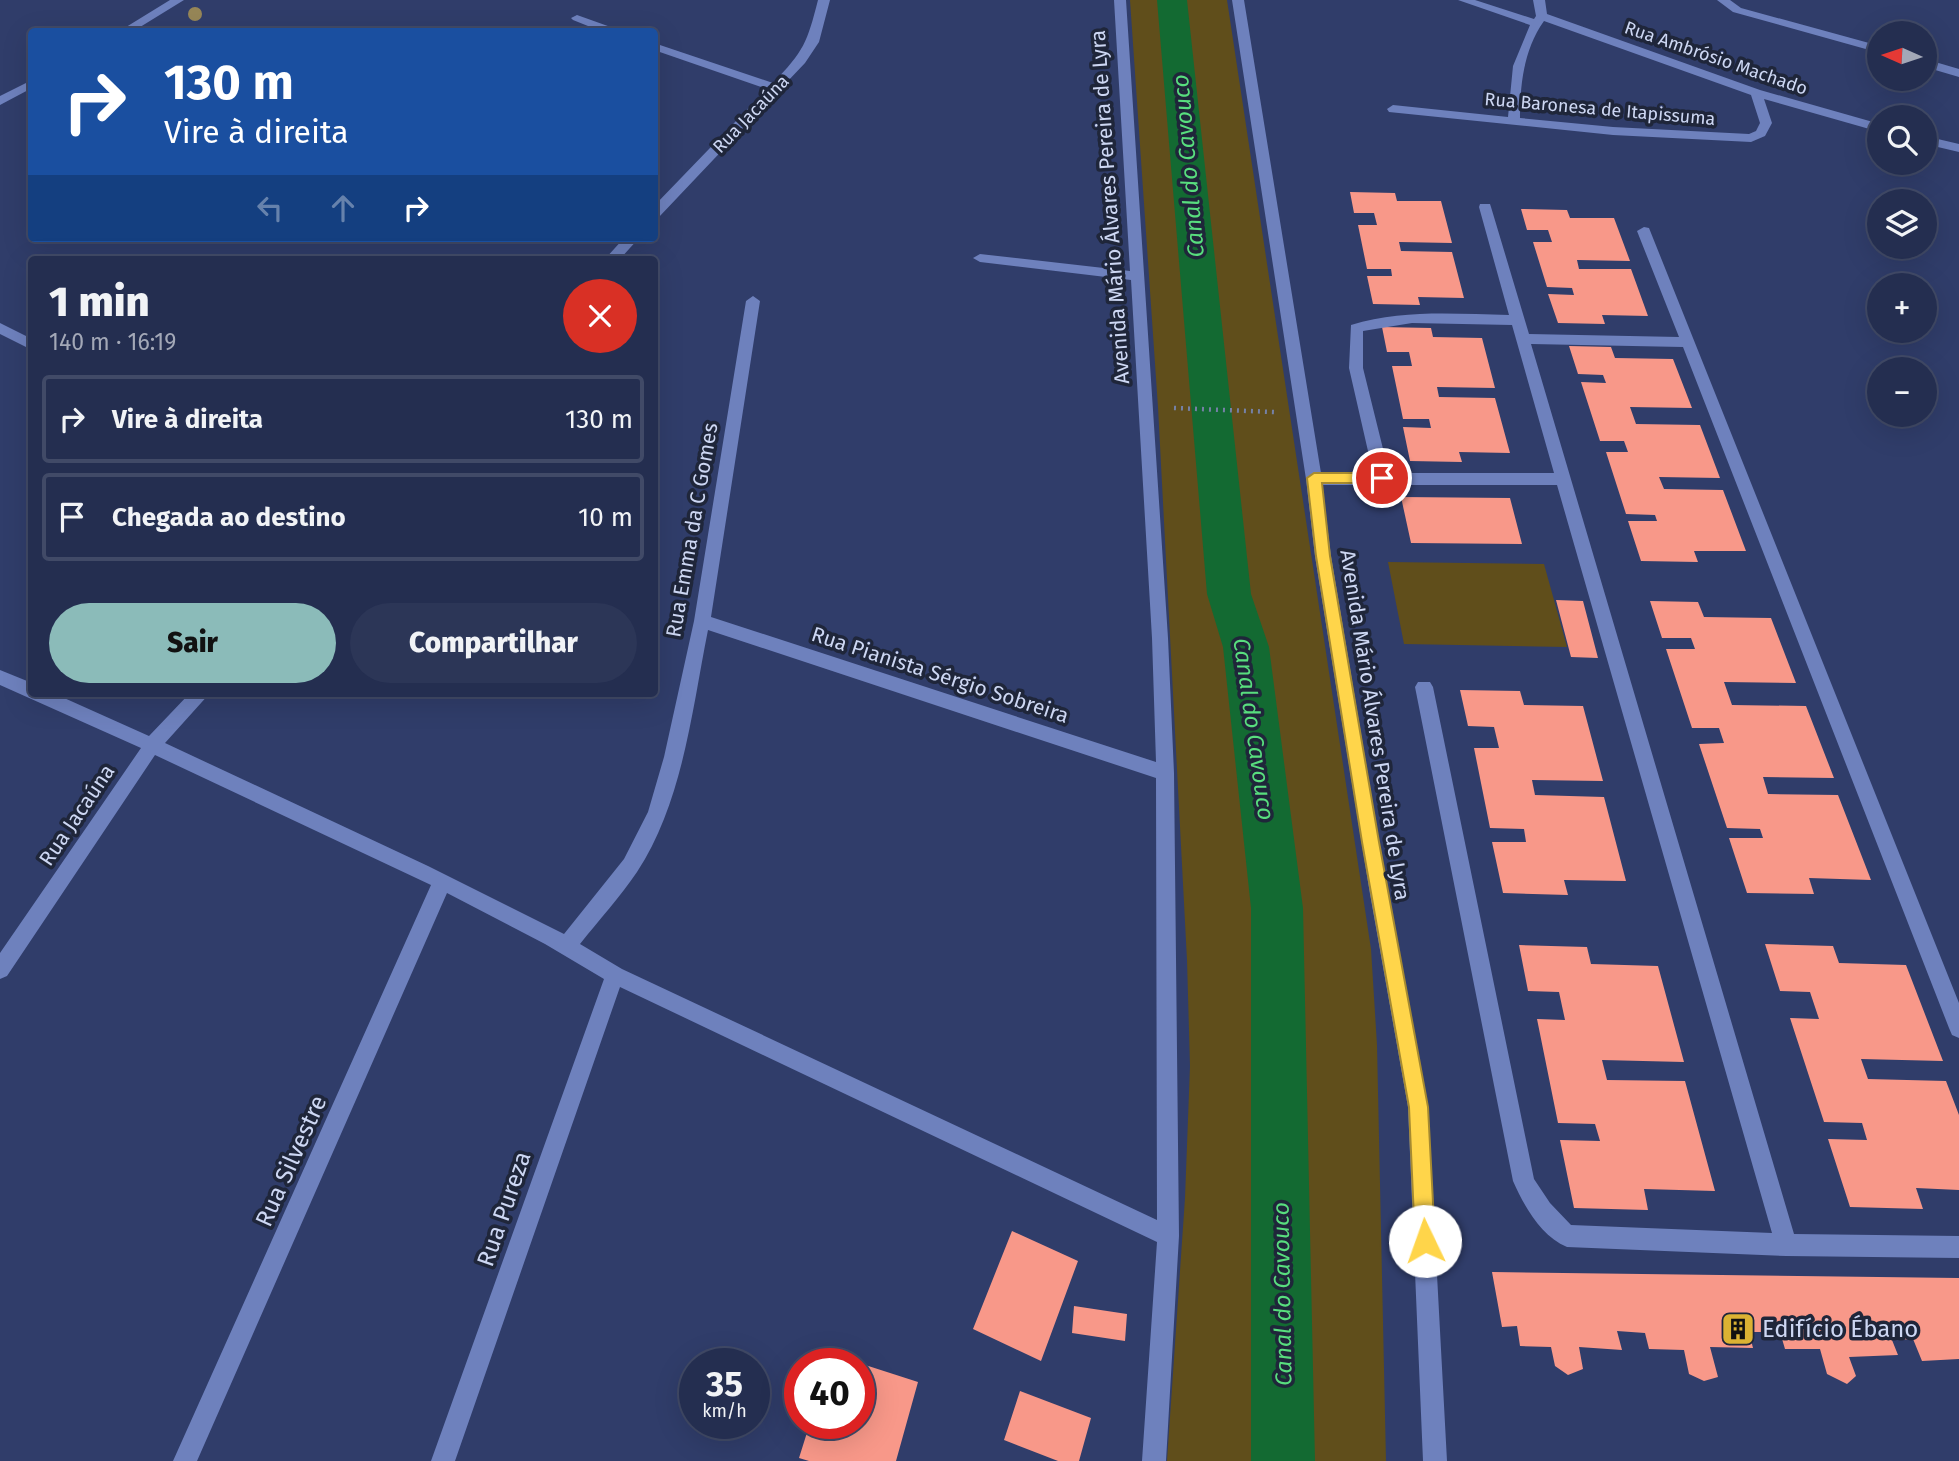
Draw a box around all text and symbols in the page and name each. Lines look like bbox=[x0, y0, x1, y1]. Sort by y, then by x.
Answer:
street label: Rua Ambrósio Machado bbox=[1622, 16, 1810, 100]
north arrow bbox=[1867, 21, 1937, 91]
map controls bbox=[1867, 21, 1937, 427]
street label: Avenida Mário Álvares Pereira de Lyra bbox=[1085, 29, 1135, 385]
text: 130 m bbox=[164, 53, 294, 112]
icon: right bbox=[49, 56, 140, 147]
street label: Rua Jacaúna bbox=[708, 70, 794, 158]
water label: Canal do Cavouco bbox=[1166, 73, 1210, 259]
street label: Rua Baronesa de Itapissuma bbox=[1484, 88, 1716, 130]
button: search bbox=[1867, 105, 1937, 175]
text: Vire à direita bbox=[164, 113, 349, 151]
icon: left bbox=[251, 189, 289, 227]
icon: ahead bbox=[324, 189, 362, 227]
icon: right bbox=[397, 189, 435, 227]
button: layers bbox=[1867, 189, 1937, 259]
button: + bbox=[1867, 273, 1937, 343]
text: 1 min bbox=[49, 277, 150, 327]
button: close bbox=[563, 279, 637, 353]
text: 140 m · 16:19 bbox=[49, 328, 176, 356]
button: − bbox=[1867, 357, 1937, 427]
icon: right bbox=[53, 400, 91, 438]
text: Vire à direita bbox=[112, 404, 263, 435]
text: 130 m bbox=[565, 404, 633, 435]
street label: Rua Emma da C Gomes bbox=[660, 420, 724, 639]
pin bbox=[1352, 448, 1412, 508]
icon: arrive bbox=[1363, 459, 1401, 497]
icon: arrive bbox=[53, 498, 91, 536]
text: Chegada ao destino bbox=[112, 502, 346, 533]
text: 10 m bbox=[578, 502, 633, 533]
street label: Avenida Mário Álvares Pereira de Lyra bbox=[1334, 548, 1416, 902]
button: Sair bbox=[49, 603, 336, 683]
button: Compartilhar bbox=[350, 603, 637, 683]
street label: Rua Pianista Sérgio Sobreira bbox=[808, 621, 1072, 729]
water label: Canal do Cavouco bbox=[1227, 636, 1281, 822]
street label: Rua Jacaúna bbox=[34, 759, 120, 871]
street label: Rua Silvestre bbox=[250, 1091, 332, 1231]
street label: Rua Pureza bbox=[471, 1148, 537, 1270]
water label: Canal do Cavouco bbox=[1266, 1202, 1298, 1386]
position arrow bbox=[1388, 1204, 1462, 1278]
building icon: Edifício Ébano bbox=[1719, 1310, 1757, 1348]
place label: Edifício Ébano bbox=[1762, 1314, 1918, 1343]
speed limit sign: 40 bbox=[784, 1348, 875, 1439]
text: 35 bbox=[706, 1363, 743, 1405]
text: km/h bbox=[702, 1400, 747, 1422]

